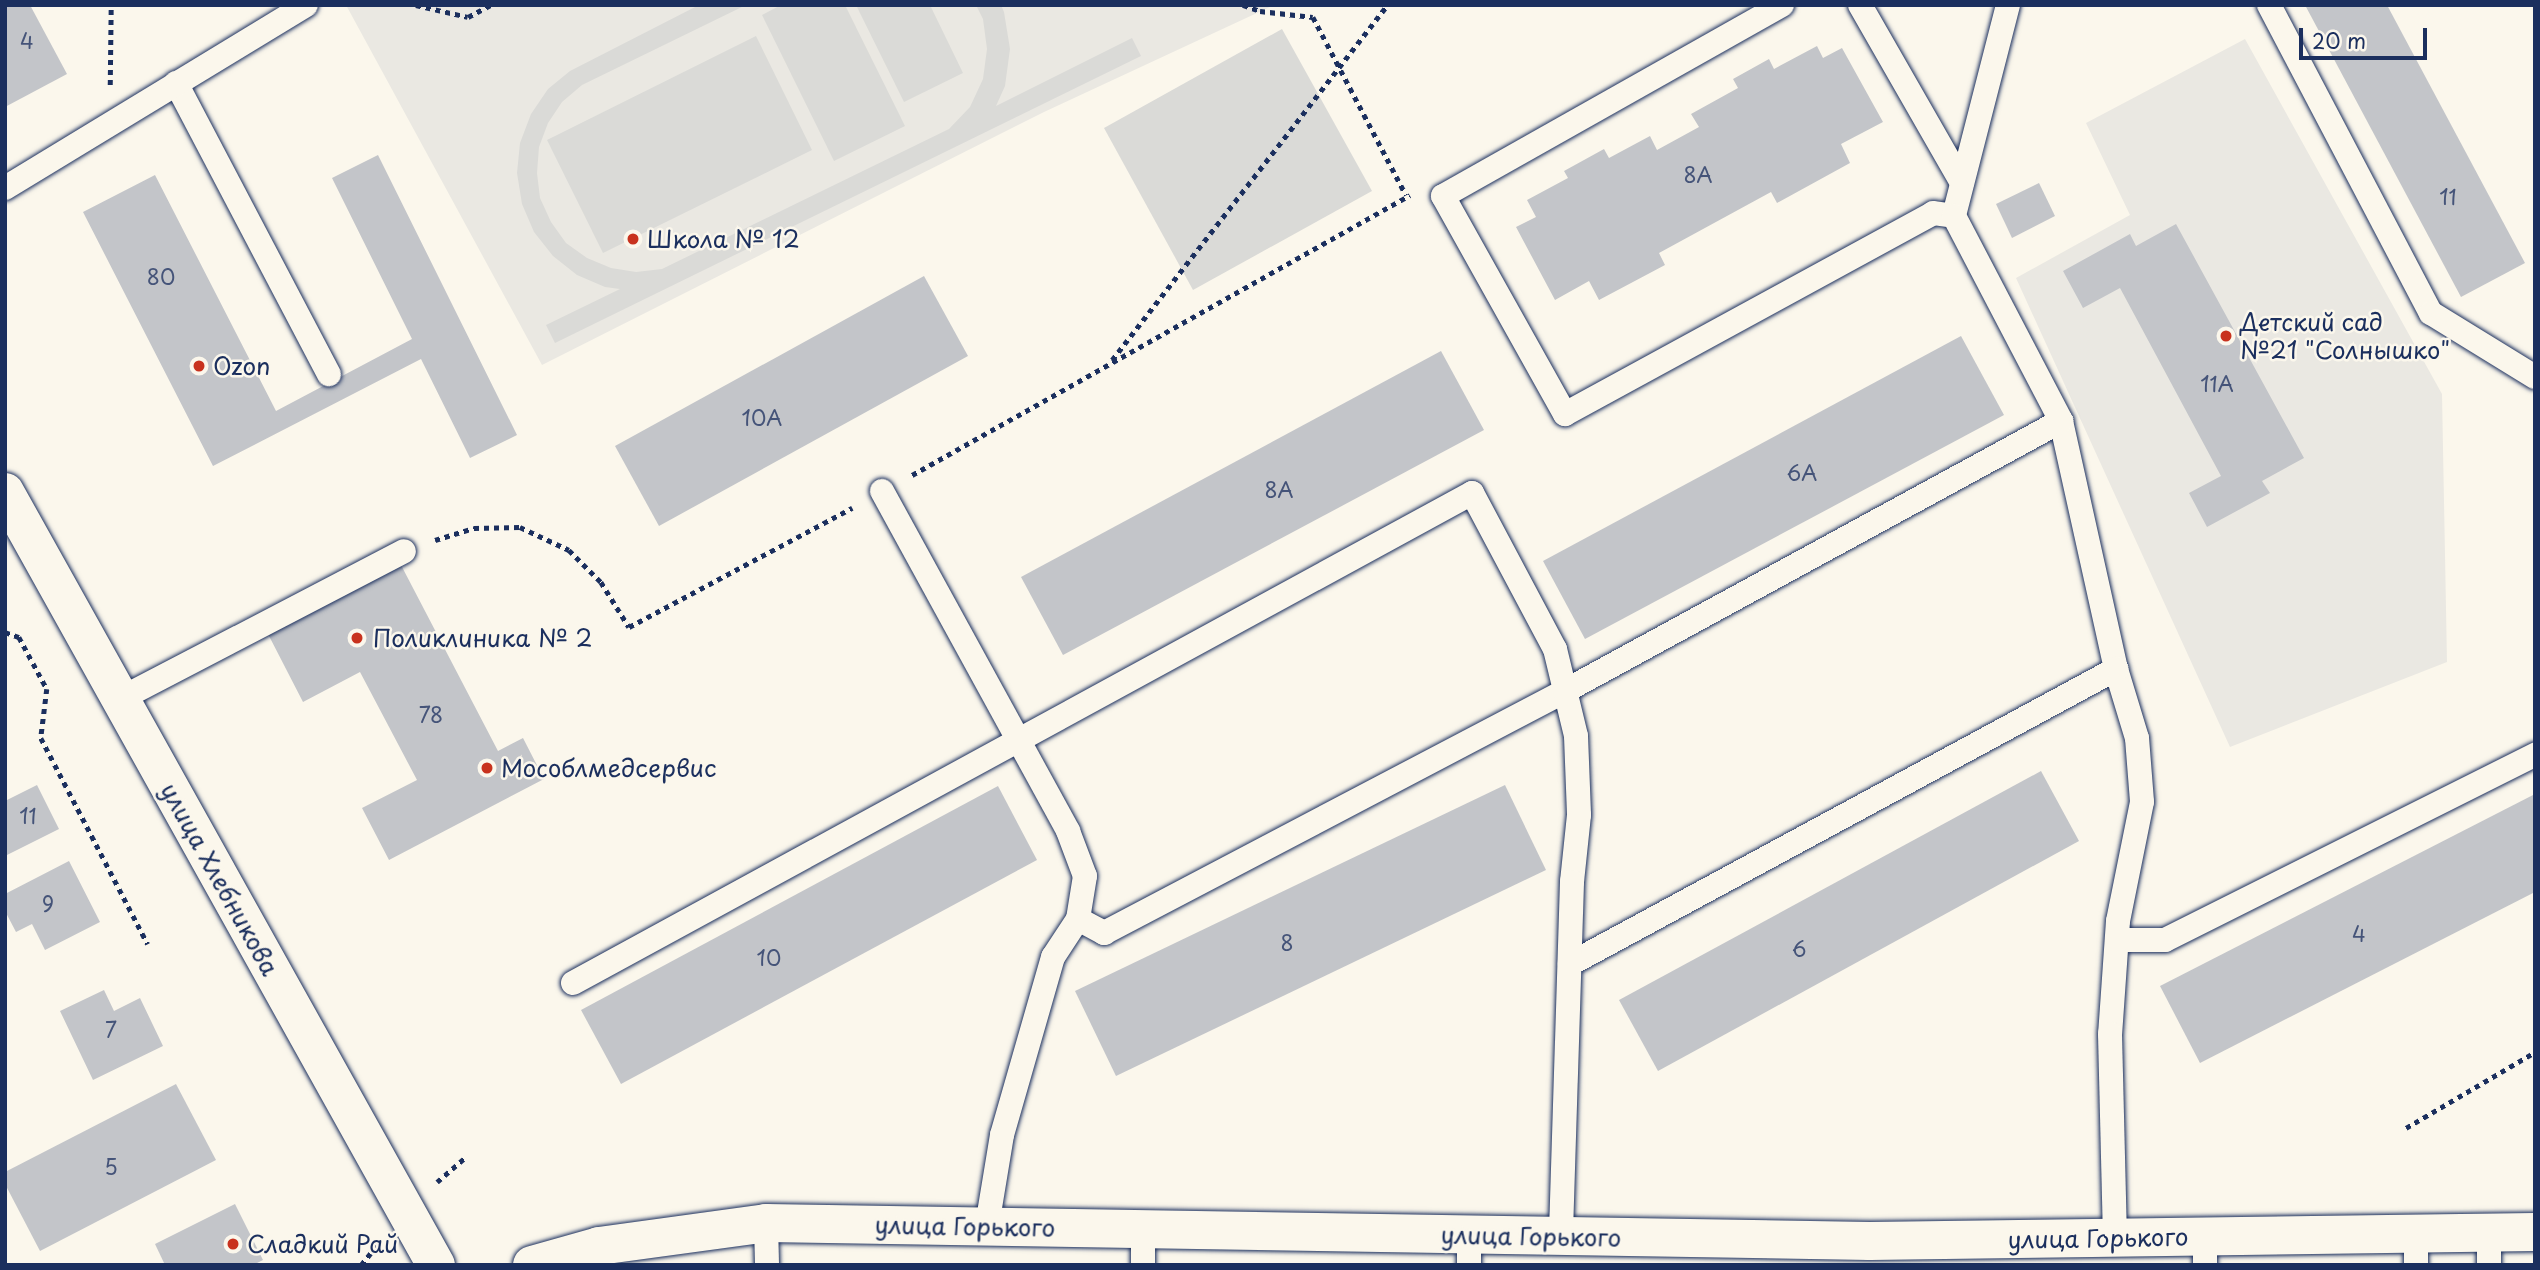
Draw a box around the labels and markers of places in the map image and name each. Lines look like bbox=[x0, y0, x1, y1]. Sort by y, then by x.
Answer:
place label: Школа № 12 bbox=[647, 225, 801, 253]
marker: Школа № 12 bbox=[625, 231, 641, 247]
place label: Детский сад №21 "Солнышко" bbox=[2240, 308, 2451, 364]
marker: Детский сад №21 "Солнышко" bbox=[2218, 328, 2234, 344]
place label: Ozon bbox=[213, 352, 270, 380]
marker: Ozon bbox=[191, 358, 207, 374]
place label: Поликлиника № 2 bbox=[373, 624, 593, 652]
marker: Поликлиника № 2 bbox=[347, 628, 367, 648]
place label: Мособлмедсервис bbox=[501, 754, 717, 782]
marker: Мособлмедсервис bbox=[479, 760, 495, 776]
place label: Сладкий Рай bbox=[247, 1230, 400, 1258]
marker: Сладкий Рай bbox=[225, 1236, 241, 1252]

